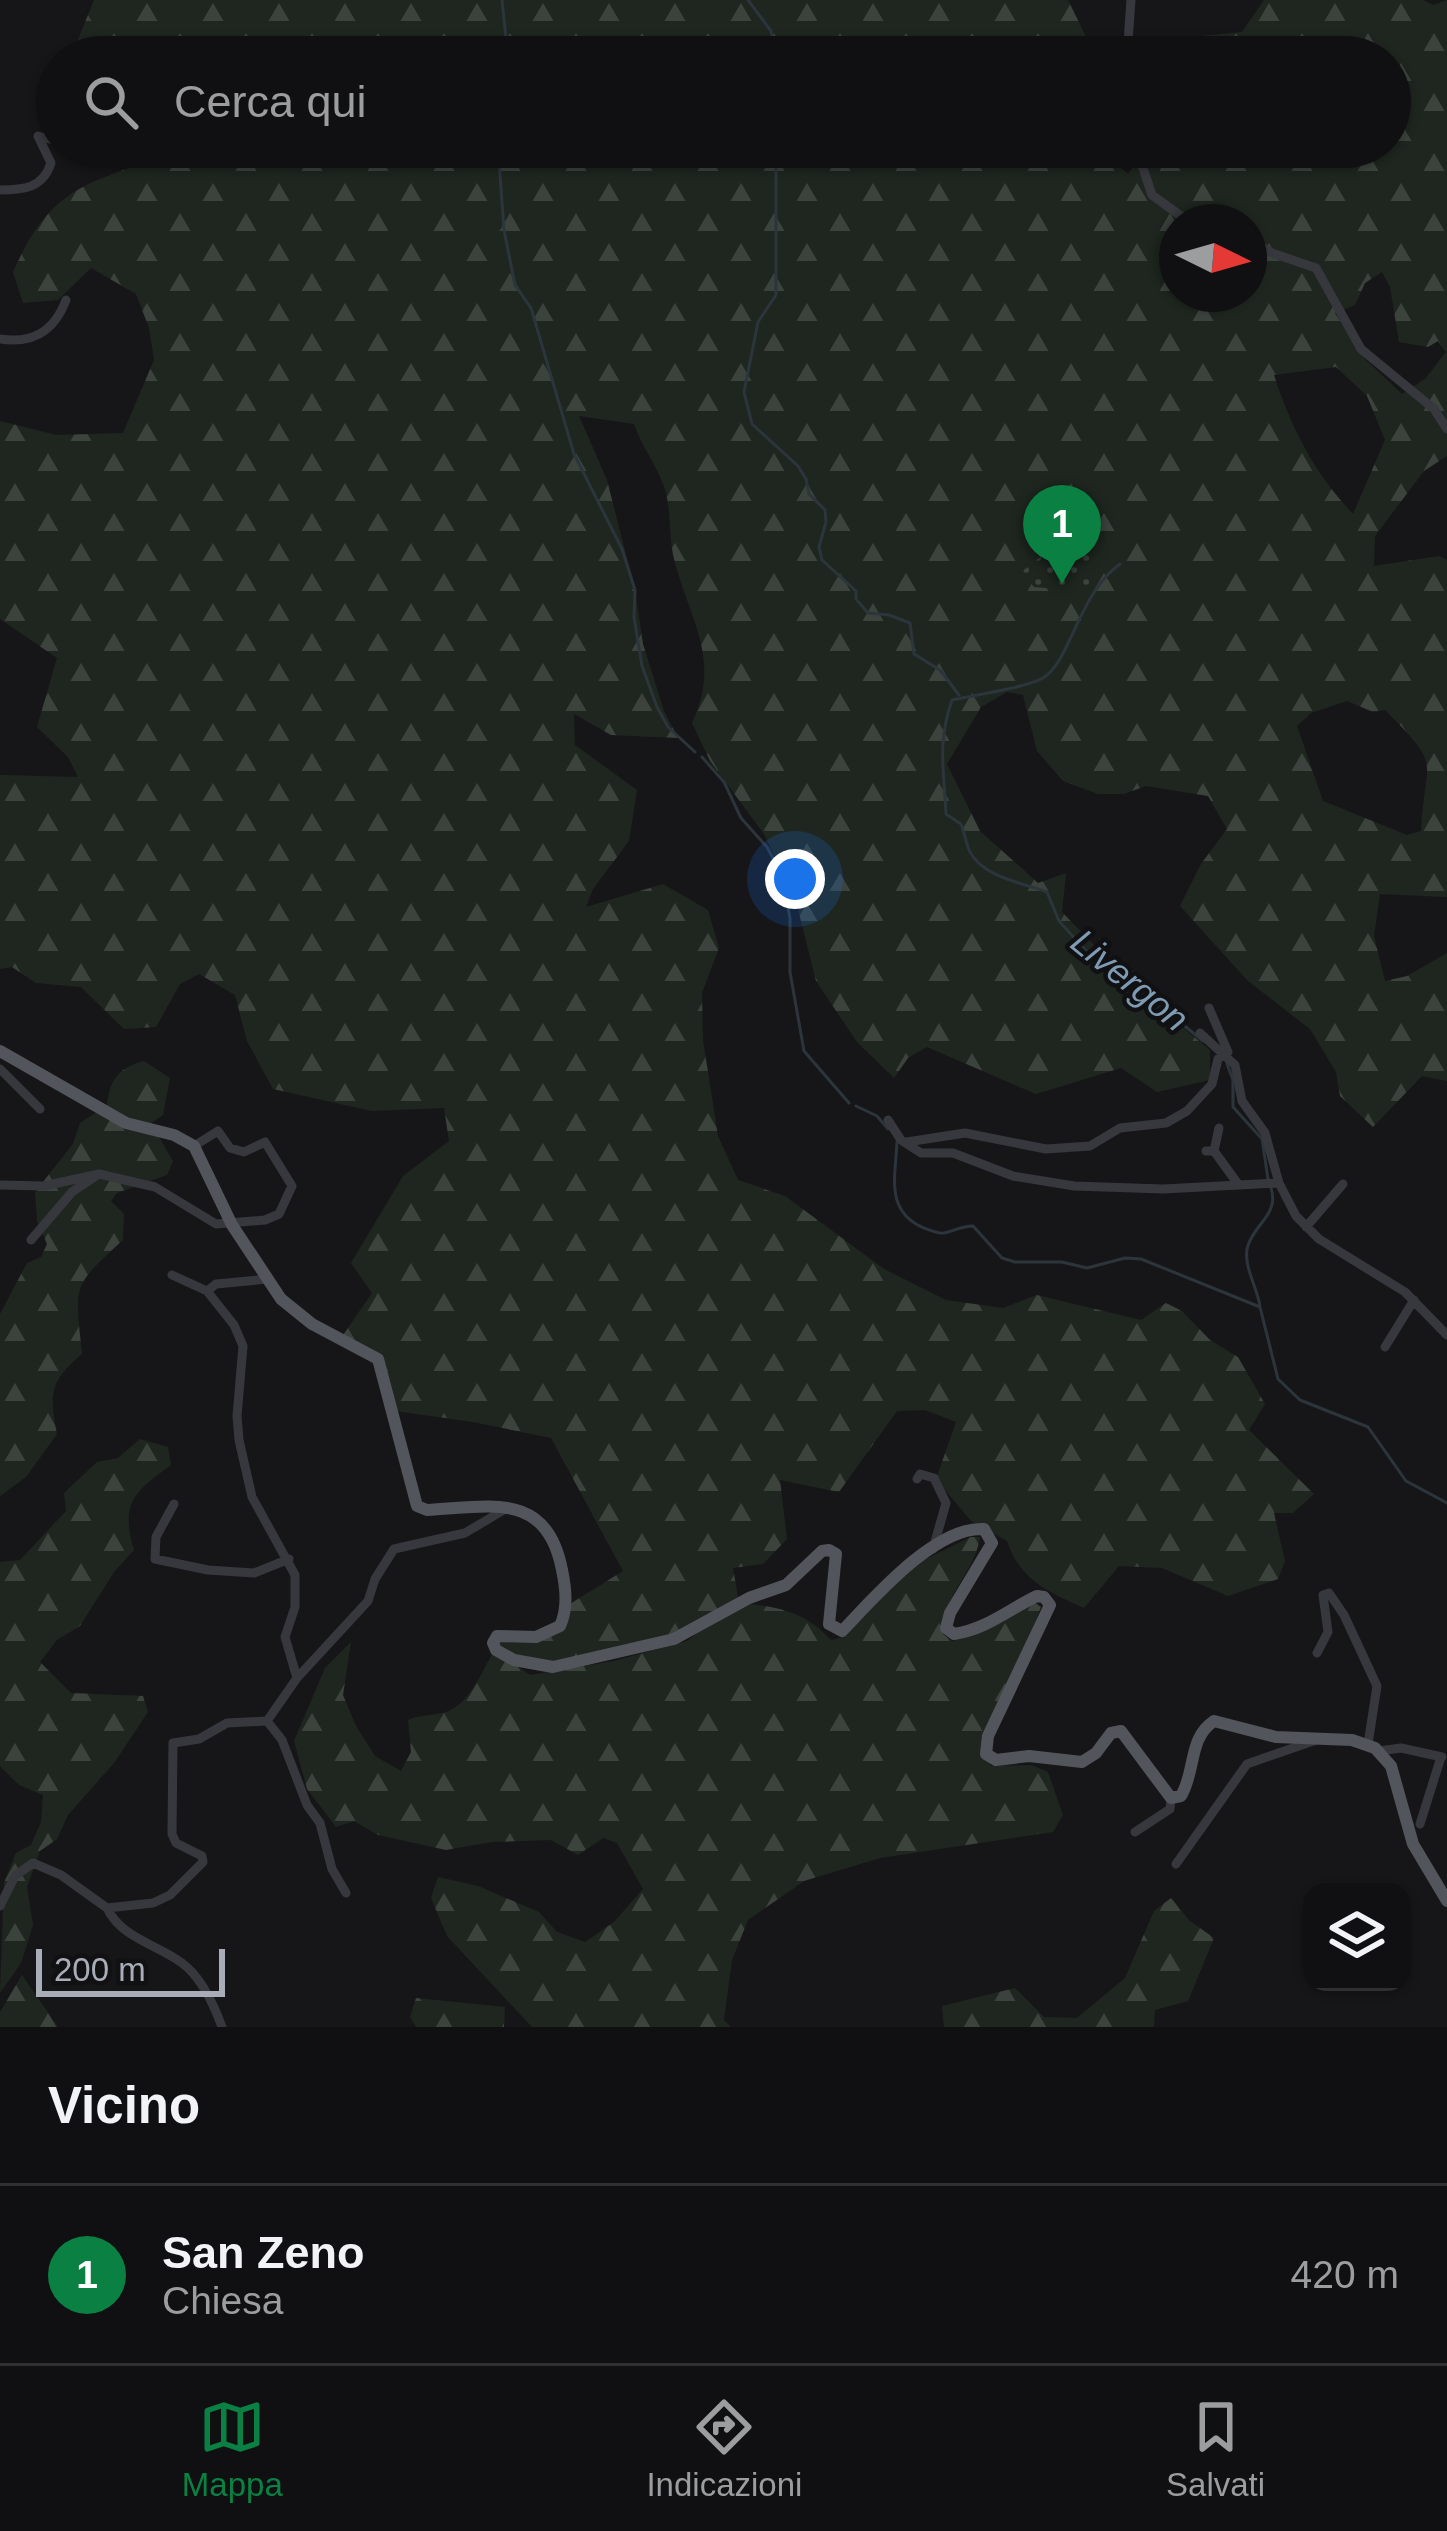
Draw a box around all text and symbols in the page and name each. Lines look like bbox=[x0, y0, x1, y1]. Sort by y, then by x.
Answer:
search box bbox=[36, 36, 1411, 168]
icon: search bbox=[78, 69, 144, 135]
text: Cerca qui bbox=[174, 76, 367, 127]
north arrow bbox=[1159, 204, 1267, 312]
pin: 1 bbox=[1023, 485, 1101, 584]
your location bbox=[765, 849, 825, 909]
water label: Livergon bbox=[1063, 921, 1197, 1039]
map controls bbox=[1303, 1883, 1411, 1991]
button: layers bbox=[1303, 1883, 1411, 1991]
scale bar bbox=[36, 1943, 225, 1996]
text: 200 m bbox=[54, 1951, 146, 1988]
text: Vicino bbox=[48, 2077, 200, 2134]
text: San Zeno bbox=[162, 2227, 365, 2278]
text: 1 bbox=[76, 2253, 98, 2296]
text: 420 m bbox=[1291, 2253, 1399, 2296]
text: Chiesa bbox=[162, 2279, 283, 2322]
tab: Mappa bbox=[182, 2394, 283, 2504]
tab: Indicazioni bbox=[646, 2394, 802, 2504]
tab: Salvati bbox=[1166, 2394, 1265, 2504]

